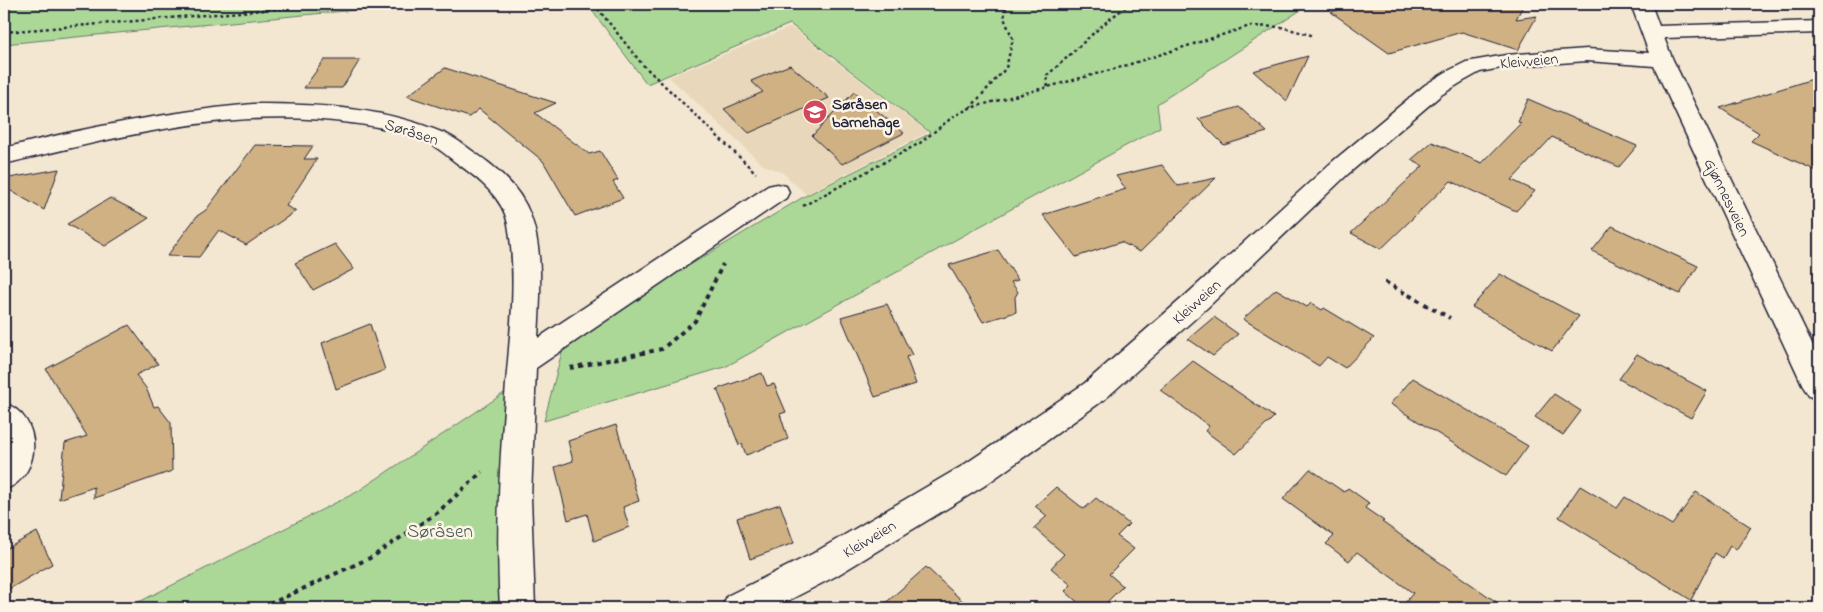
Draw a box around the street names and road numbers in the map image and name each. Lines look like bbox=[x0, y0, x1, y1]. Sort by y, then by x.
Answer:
street label: Kleivveien bbox=[1499, 47, 1559, 76]
street label: Søråsen bbox=[381, 113, 442, 153]
street label: Gjønnesveien bbox=[1697, 155, 1756, 241]
street label: Kleivveien bbox=[1168, 274, 1227, 331]
street label: Kleivveien bbox=[839, 514, 901, 565]

